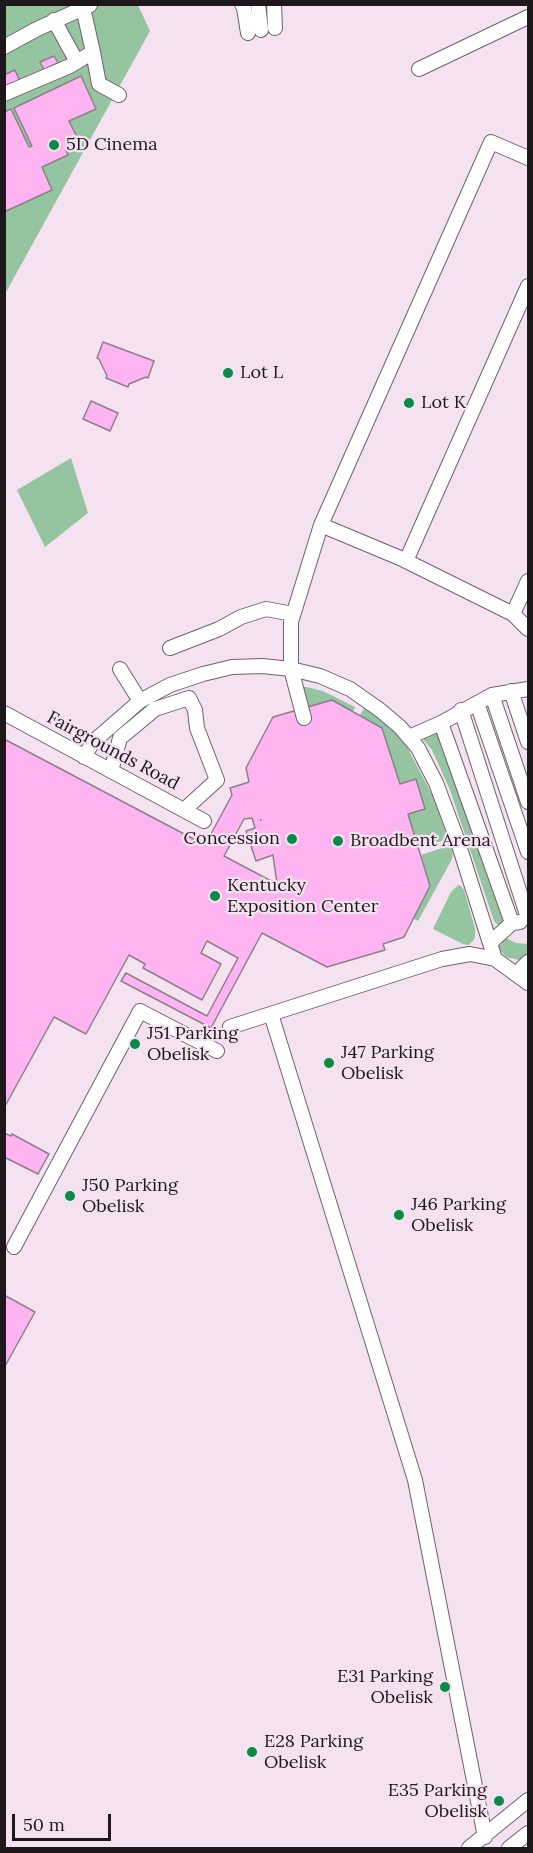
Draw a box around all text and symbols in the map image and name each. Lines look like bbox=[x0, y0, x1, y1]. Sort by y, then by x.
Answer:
place label: 5D Cinema bbox=[66, 134, 158, 156]
marker: 5D Cinema bbox=[47, 138, 61, 152]
place label: Lot L bbox=[240, 362, 283, 384]
marker: Lot L bbox=[221, 366, 235, 380]
place label: Lot K bbox=[421, 392, 466, 414]
marker: Lot K bbox=[402, 396, 416, 410]
street label: Fairgrounds Road bbox=[43, 707, 183, 795]
place label: Concession bbox=[184, 828, 280, 850]
place label: Broadbent Arena bbox=[350, 830, 491, 852]
marker: Concession bbox=[285, 832, 299, 846]
marker: Broadbent Arena bbox=[331, 834, 345, 848]
place label: Kentucky Exposition Center bbox=[227, 875, 379, 918]
marker: Kentucky Exposition Center bbox=[208, 889, 222, 903]
place label: J51 Parking Obelisk bbox=[147, 1023, 238, 1066]
marker: J51 Parking Obelisk bbox=[128, 1037, 142, 1051]
place label: J47 Parking Obelisk bbox=[341, 1042, 434, 1084]
marker: J47 Parking Obelisk bbox=[322, 1056, 336, 1070]
place label: J50 Parking Obelisk bbox=[82, 1175, 178, 1218]
marker: J50 Parking Obelisk bbox=[63, 1189, 77, 1203]
place label: J46 Parking Obelisk bbox=[411, 1194, 506, 1236]
marker: J46 Parking Obelisk bbox=[392, 1208, 406, 1222]
place label: E31 Parking Obelisk bbox=[337, 1666, 433, 1708]
marker: E31 Parking Obelisk bbox=[438, 1680, 452, 1694]
place label: E28 Parking Obelisk bbox=[264, 1731, 363, 1774]
marker: E28 Parking Obelisk bbox=[245, 1745, 259, 1759]
place label: E35 Parking Obelisk bbox=[388, 1780, 487, 1822]
marker: E35 Parking Obelisk bbox=[492, 1794, 506, 1808]
scale bar bbox=[15, 1802, 114, 1840]
text: 50 m bbox=[23, 1813, 65, 1836]

